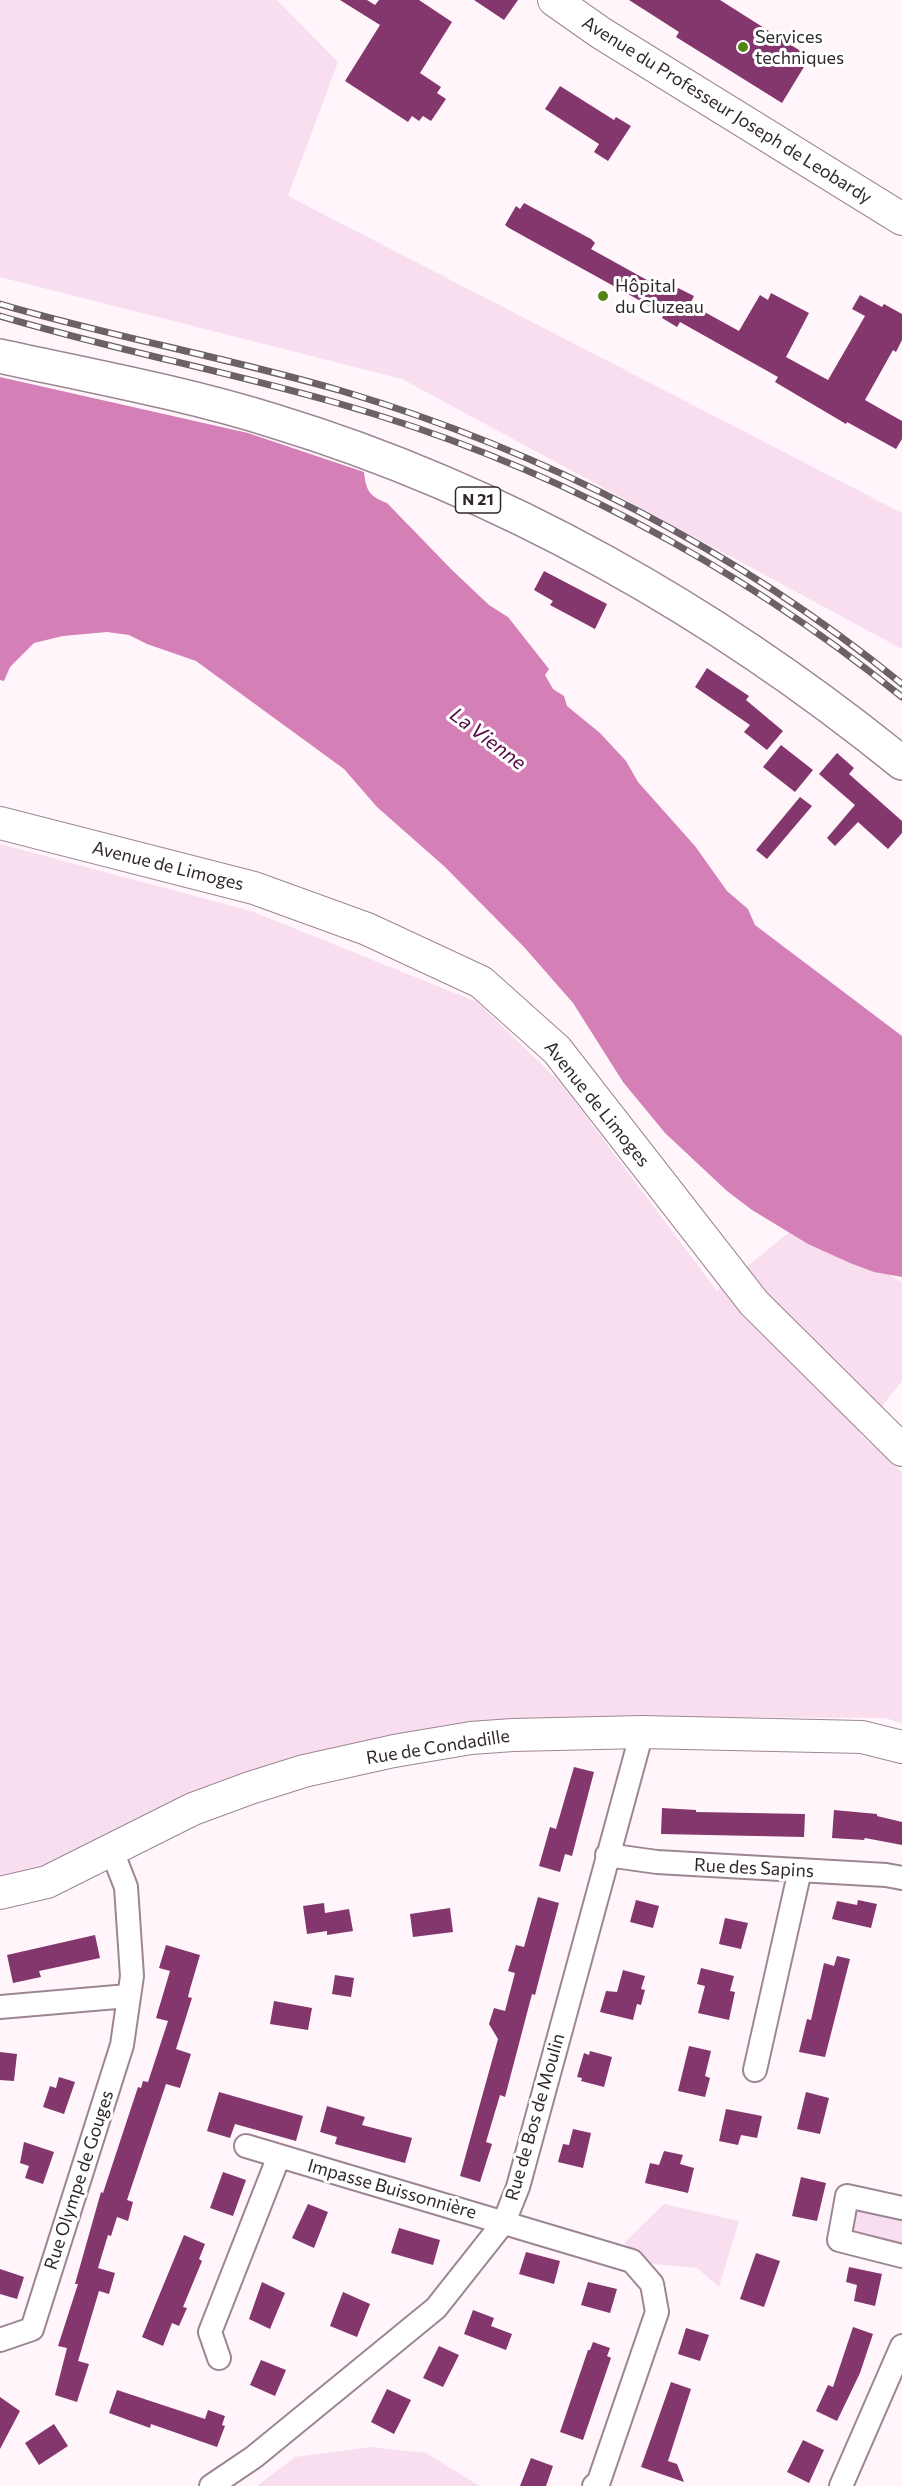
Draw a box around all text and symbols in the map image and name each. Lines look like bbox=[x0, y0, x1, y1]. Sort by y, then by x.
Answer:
street label: Avenue du Professeur Joseph de Leobardy bbox=[578, 11, 876, 209]
place label: Services techniques bbox=[755, 26, 844, 68]
marker: Services techniques bbox=[736, 40, 750, 54]
place label: Hôpital du Cluzeau bbox=[615, 275, 704, 318]
marker: Hôpital du Cluzeau bbox=[596, 289, 610, 303]
road number: N 21 bbox=[456, 487, 500, 513]
water label: La Vienne bbox=[445, 703, 531, 775]
street label: Avenue de Limoges bbox=[90, 837, 246, 895]
street label: Avenue de Limoges bbox=[540, 1037, 654, 1171]
street label: Rue de Condadille bbox=[365, 1725, 511, 1769]
street label: Rue des Sapins bbox=[693, 1854, 815, 1882]
street label: Rue de Bos de Moulin bbox=[501, 2031, 569, 2203]
street label: Rue Olympe de Gouges bbox=[40, 2088, 118, 2272]
street label: Impasse Buissonnière bbox=[305, 2155, 479, 2223]

